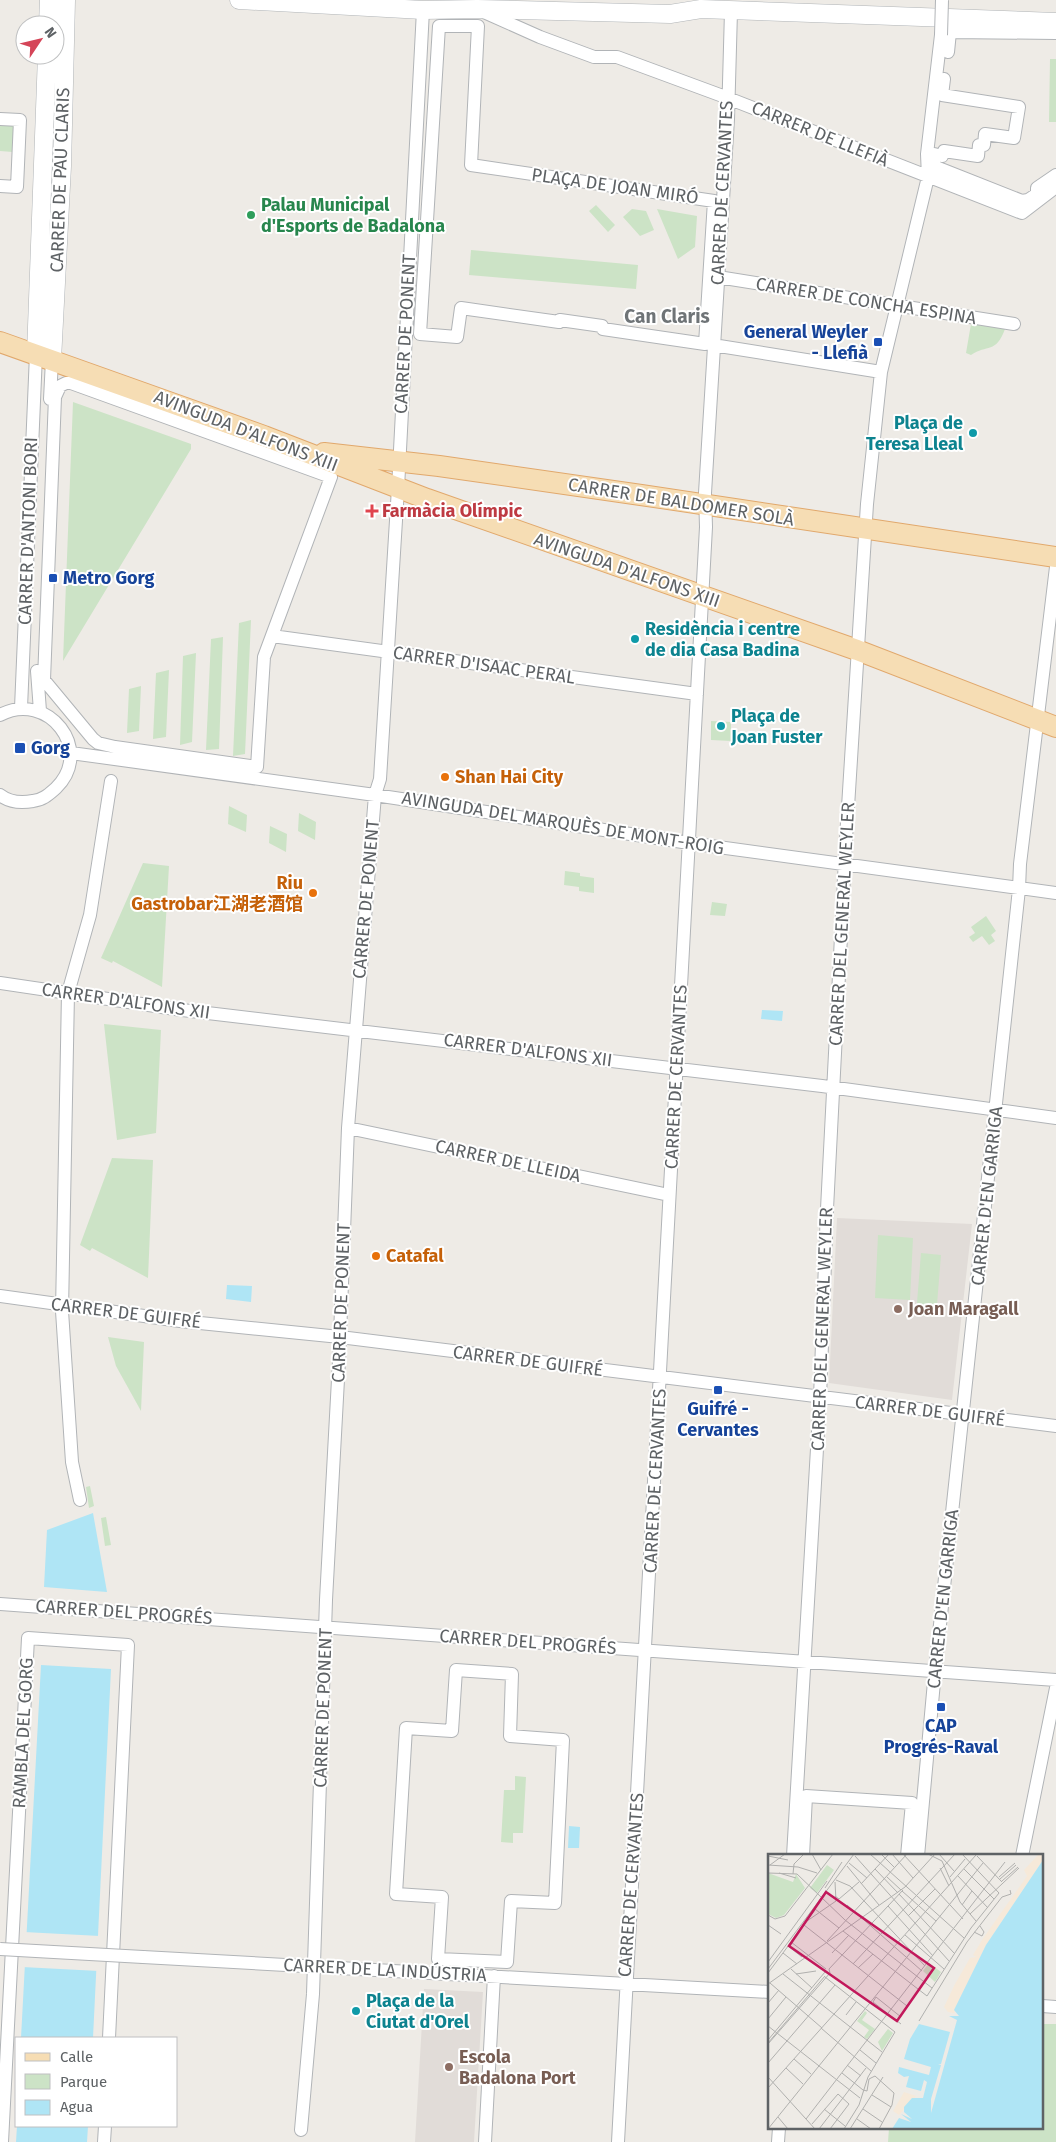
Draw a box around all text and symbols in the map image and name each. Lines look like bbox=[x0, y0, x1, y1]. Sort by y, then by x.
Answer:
north arrow bbox=[15, 15, 65, 65]
text: N bbox=[41, 24, 60, 42]
street label: CARRER DE PAU CLARIS bbox=[46, 87, 74, 273]
street label: CARRER DE LLEFIÀ bbox=[748, 96, 893, 172]
street label: CARRER DE CERVANTES bbox=[706, 100, 738, 286]
street label: PLAÇA DE JOAN MIRÓ bbox=[530, 163, 700, 209]
place label: Palau Municipal d'Esports de Badalona bbox=[261, 194, 445, 237]
marker: Palau Municipal d'Esports de Badalona bbox=[245, 209, 257, 221]
street label: CARRER DE PONENT bbox=[390, 253, 420, 414]
street label: CARRER DE CONCHA ESPINA bbox=[754, 273, 979, 329]
district label: Can Claris bbox=[624, 305, 710, 328]
place label: General Weyler - Llefià bbox=[744, 321, 869, 364]
marker: General Weyler - Llefià bbox=[872, 336, 884, 348]
street label: AVINGUDA D'ALFONS XIII bbox=[151, 386, 341, 476]
place label: Plaça de Teresa Lleal bbox=[866, 412, 964, 455]
marker: Plaça de Teresa Lleal bbox=[967, 427, 979, 439]
street label: CARRER D'ANTONI BORI bbox=[14, 437, 42, 625]
street label: CARRER DE BALDOMER SOLÀ bbox=[567, 472, 796, 531]
place label: Farmàcia Olímpic bbox=[382, 500, 523, 522]
marker: Farmàcia Olímpic bbox=[366, 505, 378, 517]
street label: AVINGUDA D'ALFONS XIII bbox=[531, 528, 723, 612]
place label: Metro Gorg bbox=[63, 567, 155, 589]
marker: Metro Gorg bbox=[47, 572, 59, 584]
place label: Residència i centre de dia Casa Badina bbox=[645, 618, 800, 661]
marker: Residència i centre de dia Casa Badina bbox=[629, 633, 641, 645]
street label: CARRER D'ISAAC PERAL bbox=[392, 641, 576, 689]
place label: Plaça de Joan Fuster bbox=[730, 705, 823, 748]
marker: Plaça de Joan Fuster bbox=[715, 720, 727, 732]
place label: Gorg bbox=[31, 737, 70, 759]
marker: Gorg bbox=[13, 741, 27, 755]
place label: Shan Hai City bbox=[455, 766, 564, 788]
marker: Shan Hai City bbox=[439, 771, 451, 783]
street label: AVINGUDA DEL MARQUÈS DE MONT-ROIG bbox=[400, 786, 726, 859]
street label: CARRER DEL GENERAL WEYLER bbox=[825, 801, 859, 1046]
street label: CARRER DE PONENT bbox=[348, 818, 384, 980]
place label: Riu Gastrobar江湖老酒馆 bbox=[131, 872, 303, 915]
marker: Riu Gastrobar江湖老酒馆 bbox=[307, 887, 319, 899]
street label: CARRER D'ALFONS XII bbox=[40, 978, 212, 1024]
street label: CARRER DE CERVANTES bbox=[660, 984, 692, 1170]
street label: CARRER D'ALFONS XII bbox=[442, 1029, 614, 1071]
street label: CARRER D'EN GARRIGA bbox=[967, 1105, 1007, 1287]
street label: CARRER DE LLEIDA bbox=[433, 1135, 583, 1187]
street label: CARRER DEL GENERAL WEYLER bbox=[807, 1207, 837, 1451]
street label: CARRER DE PONENT bbox=[327, 1222, 355, 1383]
place label: Catafal bbox=[386, 1245, 444, 1267]
marker: Catafal bbox=[370, 1250, 382, 1262]
street label: CARRER DE GUIFRÉ bbox=[50, 1292, 203, 1333]
place label: Joan Maragall bbox=[907, 1298, 1019, 1320]
marker: Joan Maragall bbox=[892, 1303, 904, 1315]
street label: CARRER DE GUIFRÉ bbox=[452, 1340, 605, 1381]
marker: Guifré - Cervantes bbox=[712, 1384, 724, 1396]
street label: CARRER DE CERVANTES bbox=[639, 1388, 671, 1574]
street label: CARRER DE GUIFRÉ bbox=[854, 1390, 1007, 1431]
place label: Guifré - Cervantes bbox=[677, 1398, 759, 1441]
street label: CARRER D'EN GARRIGA bbox=[923, 1508, 963, 1690]
street label: CARRER DEL PROGRÉS bbox=[35, 1594, 214, 1629]
street label: CARRER DEL PROGRÉS bbox=[439, 1624, 618, 1659]
street label: CARRER DE PONENT bbox=[309, 1627, 337, 1788]
street label: RAMBLA DEL GORG bbox=[8, 1657, 38, 1809]
marker: CAP Progrés-Raval bbox=[935, 1701, 947, 1713]
place label: CAP Progrés-Raval bbox=[884, 1715, 999, 1758]
street label: CARRER DE CERVANTES bbox=[614, 1792, 648, 1978]
inset map bbox=[768, 1854, 1044, 2130]
street label: CARRER DE LA INDÚSTRIA bbox=[283, 1953, 488, 1986]
place label: Plaça de la Ciutat d'Orel bbox=[366, 1990, 470, 2033]
marker: Plaça de la Ciutat d'Orel bbox=[350, 2005, 362, 2017]
legend bbox=[15, 2037, 178, 2127]
place label: Escola Badalona Port bbox=[459, 2046, 577, 2089]
text: Calle bbox=[60, 2048, 93, 2066]
marker: Escola Badalona Port bbox=[443, 2061, 455, 2073]
text: Parque bbox=[60, 2073, 107, 2091]
text: Agua bbox=[60, 2098, 93, 2116]

